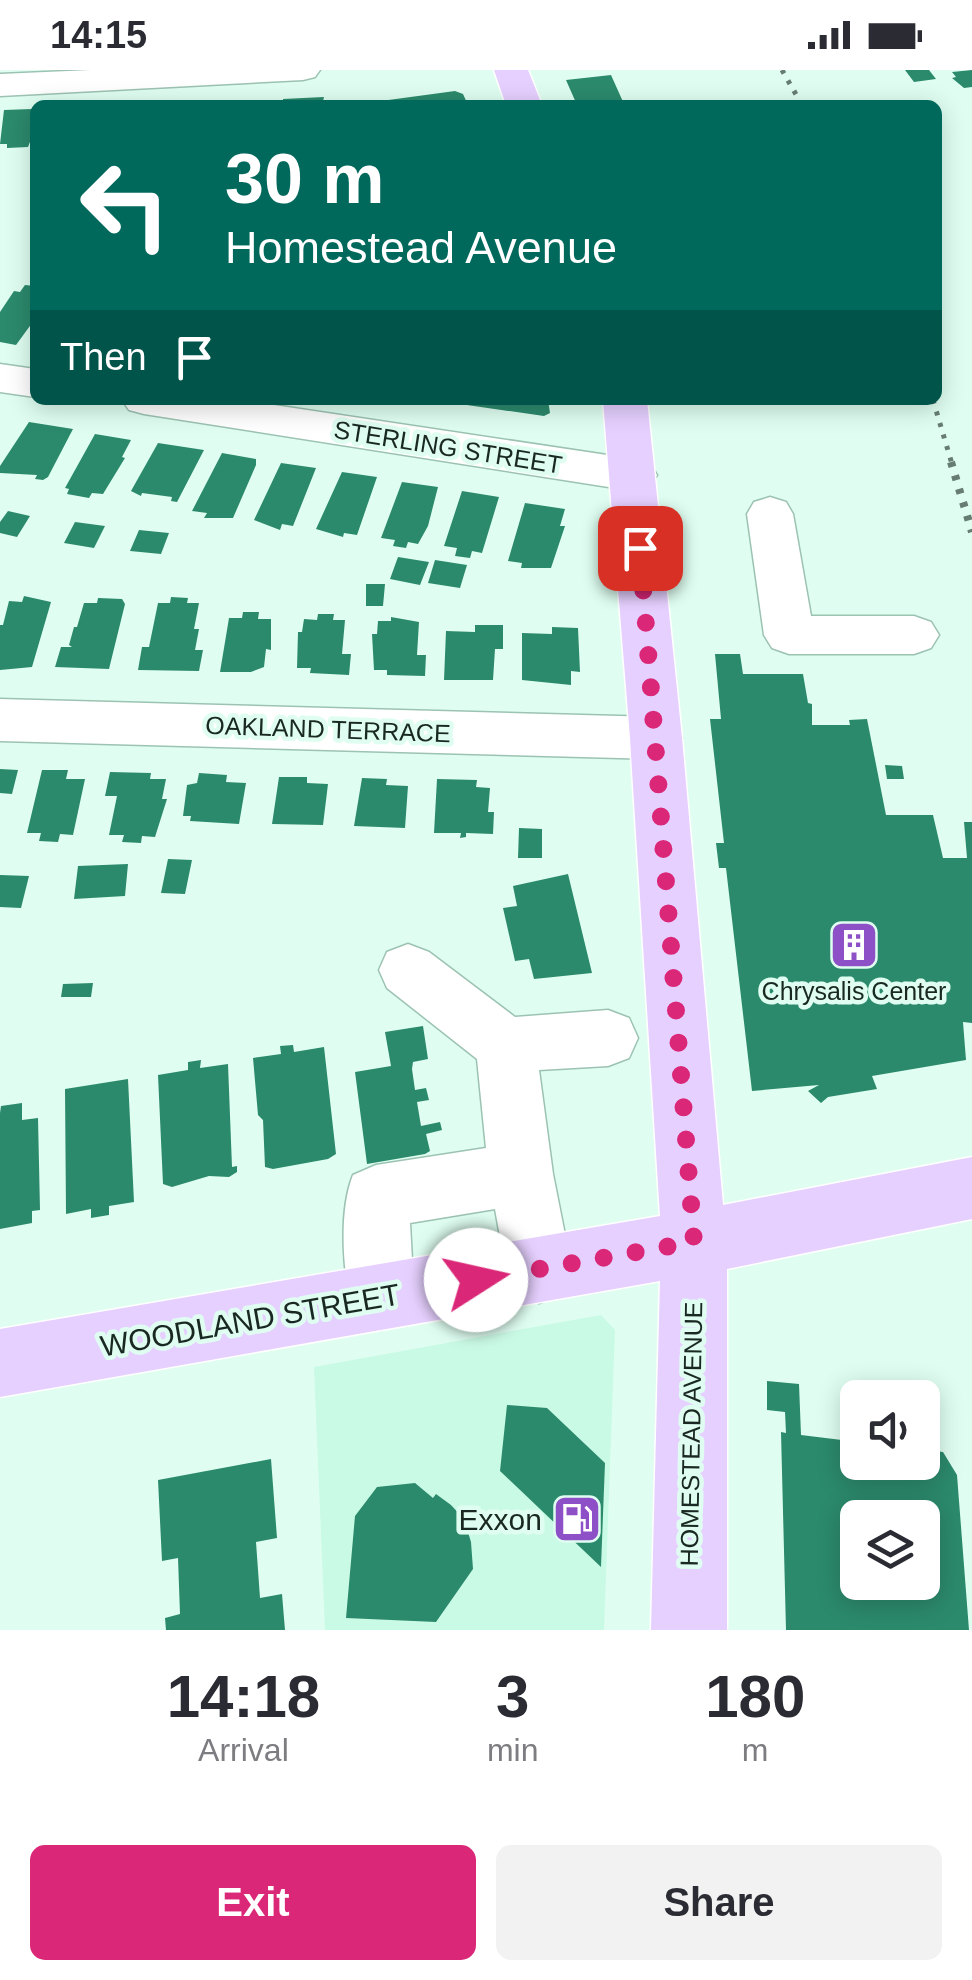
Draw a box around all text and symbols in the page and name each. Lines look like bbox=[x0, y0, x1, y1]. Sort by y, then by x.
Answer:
text: 14:15 bbox=[50, 14, 147, 56]
icon: left bbox=[60, 140, 190, 270]
text: 30 m bbox=[225, 140, 385, 218]
text: Homestead Avenue bbox=[225, 222, 617, 273]
icon: arrive bbox=[167, 330, 222, 385]
text: Then bbox=[60, 336, 147, 378]
street label: STERLING STREET bbox=[332, 415, 564, 479]
pin bbox=[598, 506, 683, 591]
icon: arrive bbox=[613, 521, 668, 576]
street label: OAKLAND TERRACE bbox=[205, 711, 451, 747]
building icon: Chrysalis Center bbox=[828, 919, 880, 971]
place label: Chrysalis Center bbox=[762, 977, 946, 1005]
position arrow bbox=[424, 1228, 528, 1332]
street label: WOODLAND STREET bbox=[98, 1277, 402, 1363]
street label: HOMESTEAD AVENUE bbox=[675, 1301, 707, 1567]
map controls bbox=[840, 1380, 940, 1600]
button: sound bbox=[840, 1380, 940, 1480]
fuel station icon: Exxon bbox=[551, 1493, 603, 1545]
button: layers bbox=[840, 1500, 940, 1600]
place label: Exxon bbox=[459, 1503, 542, 1536]
text: 14:18 bbox=[167, 1663, 320, 1730]
text: 3 bbox=[496, 1663, 529, 1730]
text: 180 bbox=[705, 1663, 805, 1730]
text: Arrival bbox=[198, 1732, 289, 1768]
text: min bbox=[487, 1732, 538, 1768]
text: m bbox=[742, 1732, 769, 1768]
button: Exit bbox=[30, 1845, 476, 1960]
button: Share bbox=[496, 1845, 942, 1960]

